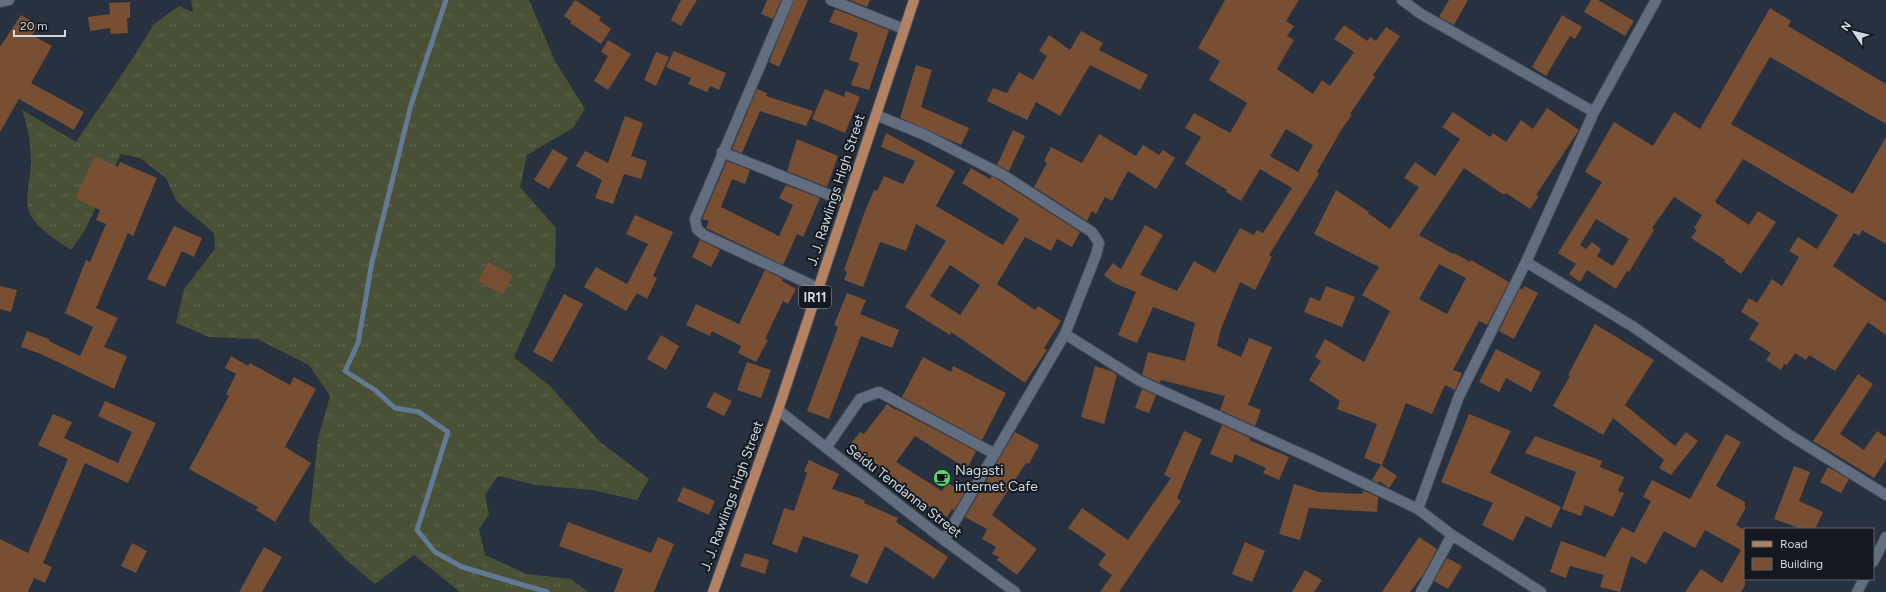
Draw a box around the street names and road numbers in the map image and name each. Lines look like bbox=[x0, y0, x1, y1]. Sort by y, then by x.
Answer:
street label: J. J. Rawlings High Street bbox=[803, 112, 869, 268]
road number: IR11 bbox=[799, 286, 831, 308]
street label: J. J. Rawlings High Street bbox=[697, 419, 767, 573]
street label: Seidu Tendanna Street bbox=[843, 441, 965, 541]

